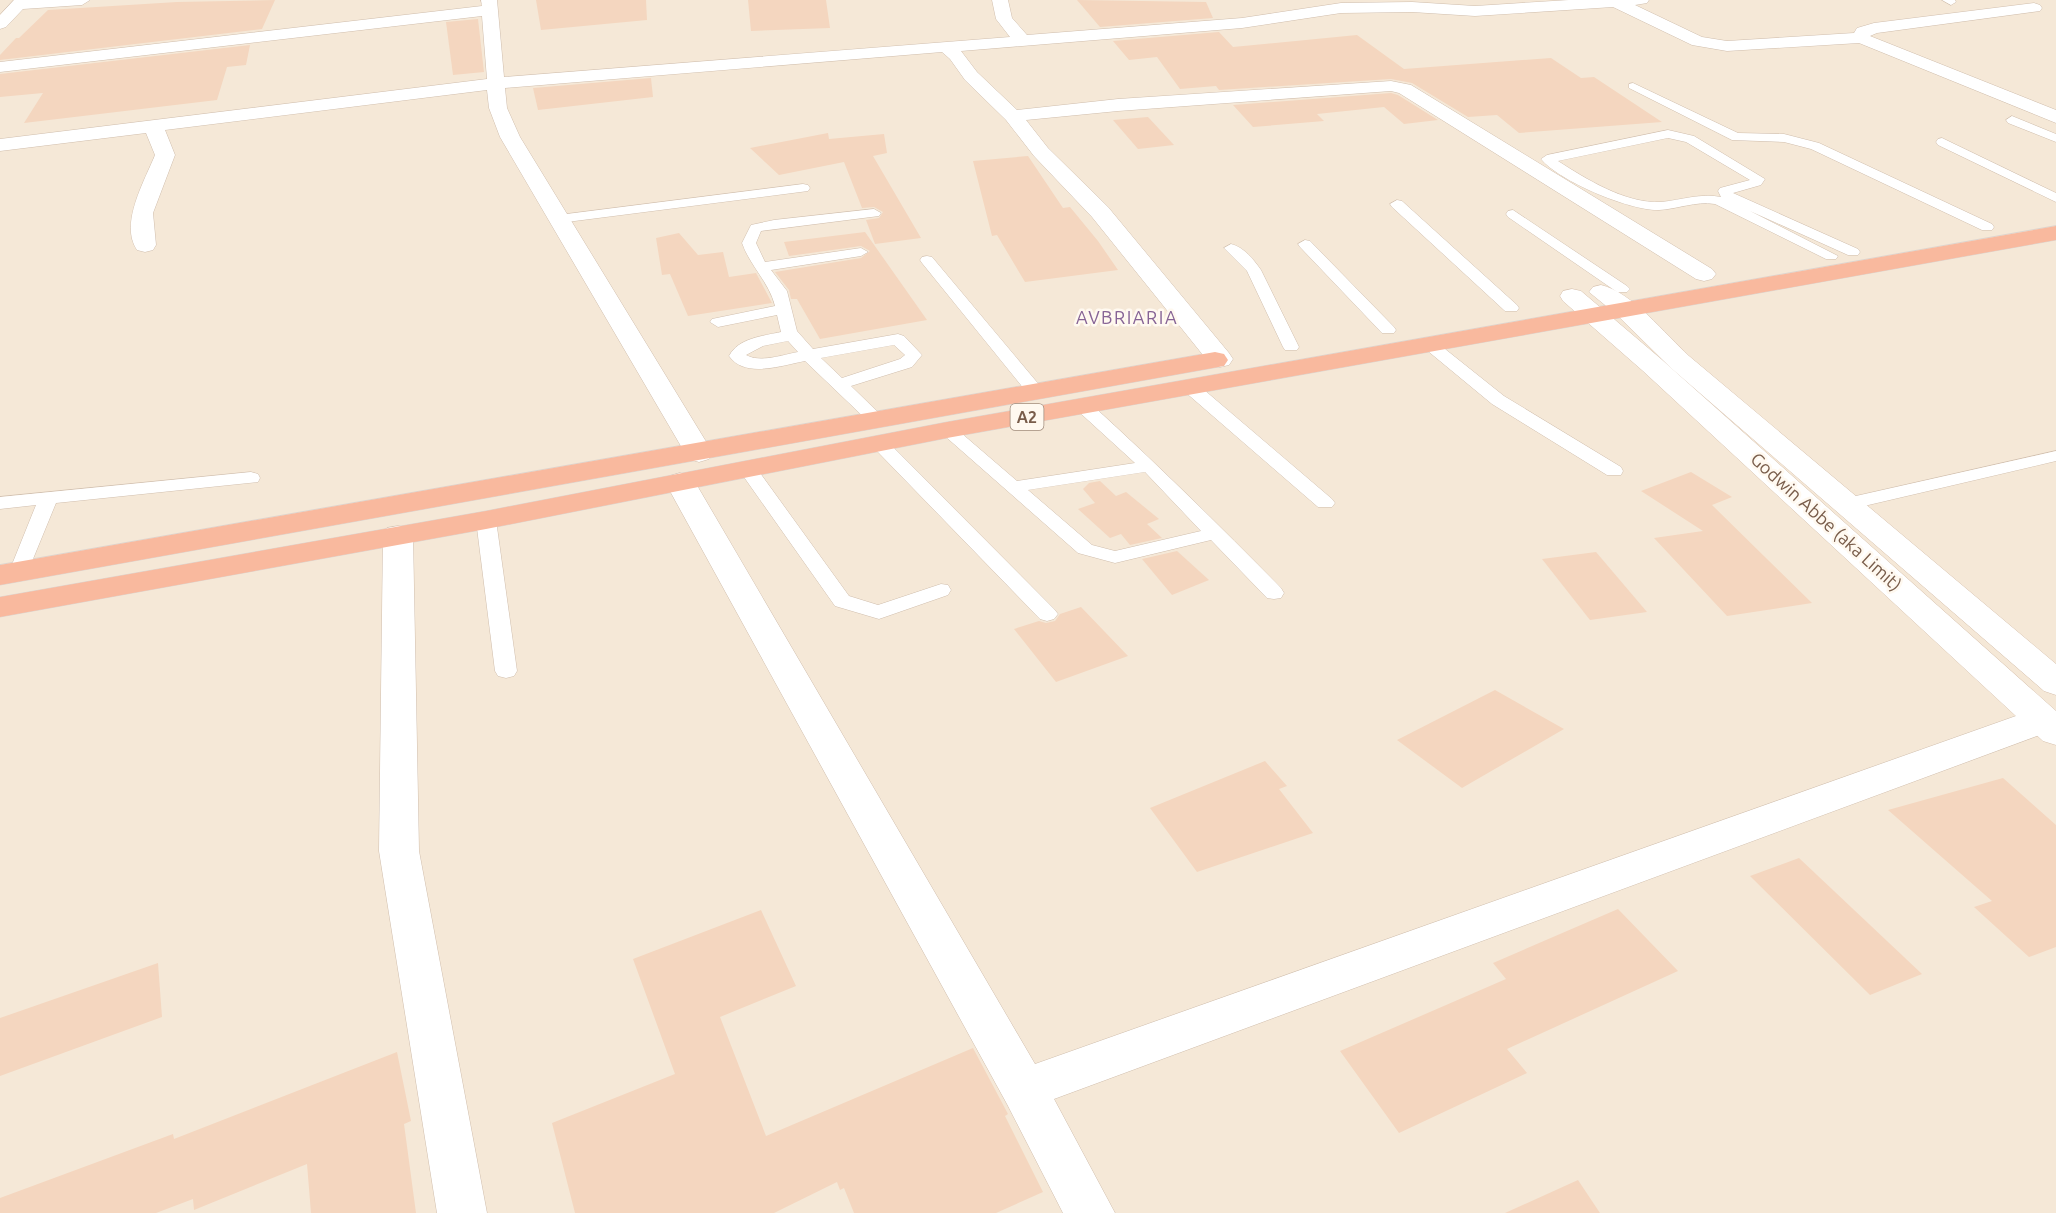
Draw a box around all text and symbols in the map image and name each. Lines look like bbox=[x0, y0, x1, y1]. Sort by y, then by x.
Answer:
district label: AVBRIARIA bbox=[1076, 307, 1178, 327]
road number: A2 bbox=[1010, 404, 1044, 430]
street label: Godwin Abbe (aka Limit) bbox=[1746, 448, 1906, 595]

